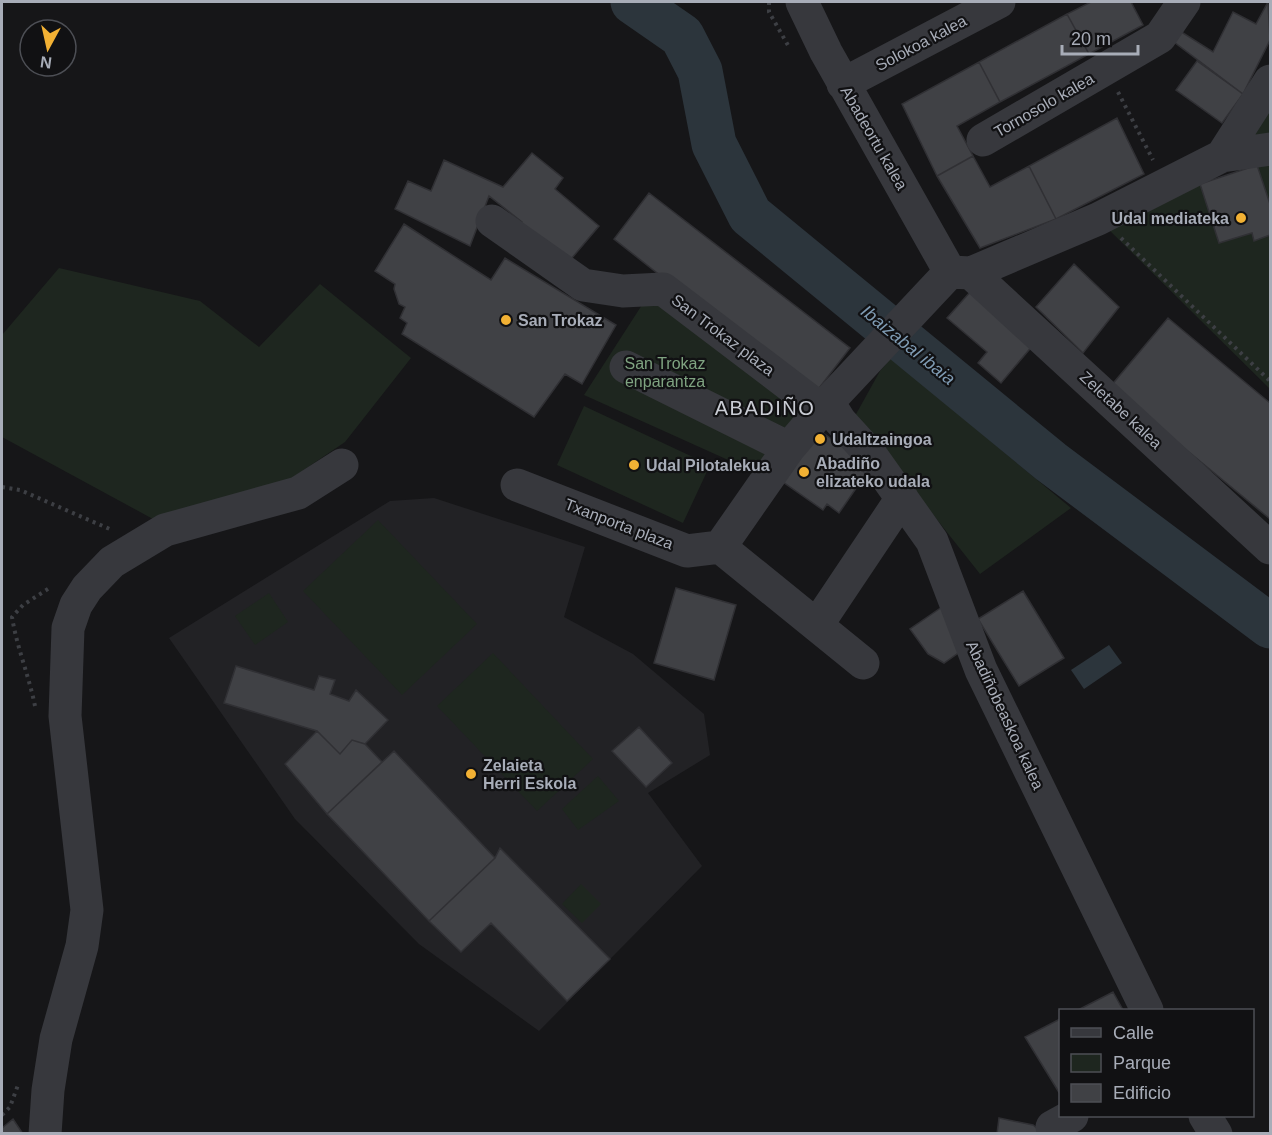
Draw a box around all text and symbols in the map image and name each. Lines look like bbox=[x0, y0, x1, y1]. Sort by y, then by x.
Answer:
street label: Solokoa kalea bbox=[873, 12, 969, 74]
north arrow bbox=[18, 18, 78, 78]
scale bar bbox=[1062, 18, 1138, 56]
text: 20 m bbox=[1071, 29, 1111, 49]
text: N bbox=[39, 53, 53, 72]
street label: Tornosolo kalea bbox=[991, 70, 1097, 140]
street label: Abadeortu kalea bbox=[838, 83, 911, 193]
place label: Udal mediateka bbox=[1112, 210, 1229, 227]
marker: Udal mediateka bbox=[1234, 211, 1248, 225]
street label: San Trokaz plaza bbox=[669, 291, 778, 379]
water label: Ibaizabal ibaia bbox=[857, 301, 959, 389]
place label: San Trokaz bbox=[518, 312, 602, 329]
marker: San Trokaz bbox=[499, 313, 513, 327]
park label: San Trokaz enparantza bbox=[625, 355, 705, 390]
street label: Zeletabe kalea bbox=[1077, 368, 1165, 452]
district label: ABADIÑO bbox=[715, 396, 815, 419]
place label: Udaltzaingoa bbox=[832, 431, 932, 448]
marker: Udaltzaingoa bbox=[813, 432, 827, 446]
place label: Abadiño elizateko udala bbox=[816, 455, 930, 490]
place label: Udal Pilotalekua bbox=[646, 457, 770, 474]
marker: Udal Pilotalekua bbox=[627, 458, 641, 472]
marker: Abadiño elizateko udala bbox=[797, 465, 811, 479]
street label: Txanporta plaza bbox=[562, 496, 676, 553]
street label: Abadiñobeaskoa kalea bbox=[963, 638, 1047, 792]
place label: Zelaieta Herri Eskola bbox=[483, 757, 576, 792]
marker: Zelaieta Herri Eskola bbox=[464, 767, 478, 781]
legend bbox=[1059, 1009, 1254, 1117]
text: Calle bbox=[1113, 1023, 1154, 1043]
text: Parque bbox=[1113, 1053, 1171, 1073]
text: Edificio bbox=[1113, 1083, 1171, 1103]

